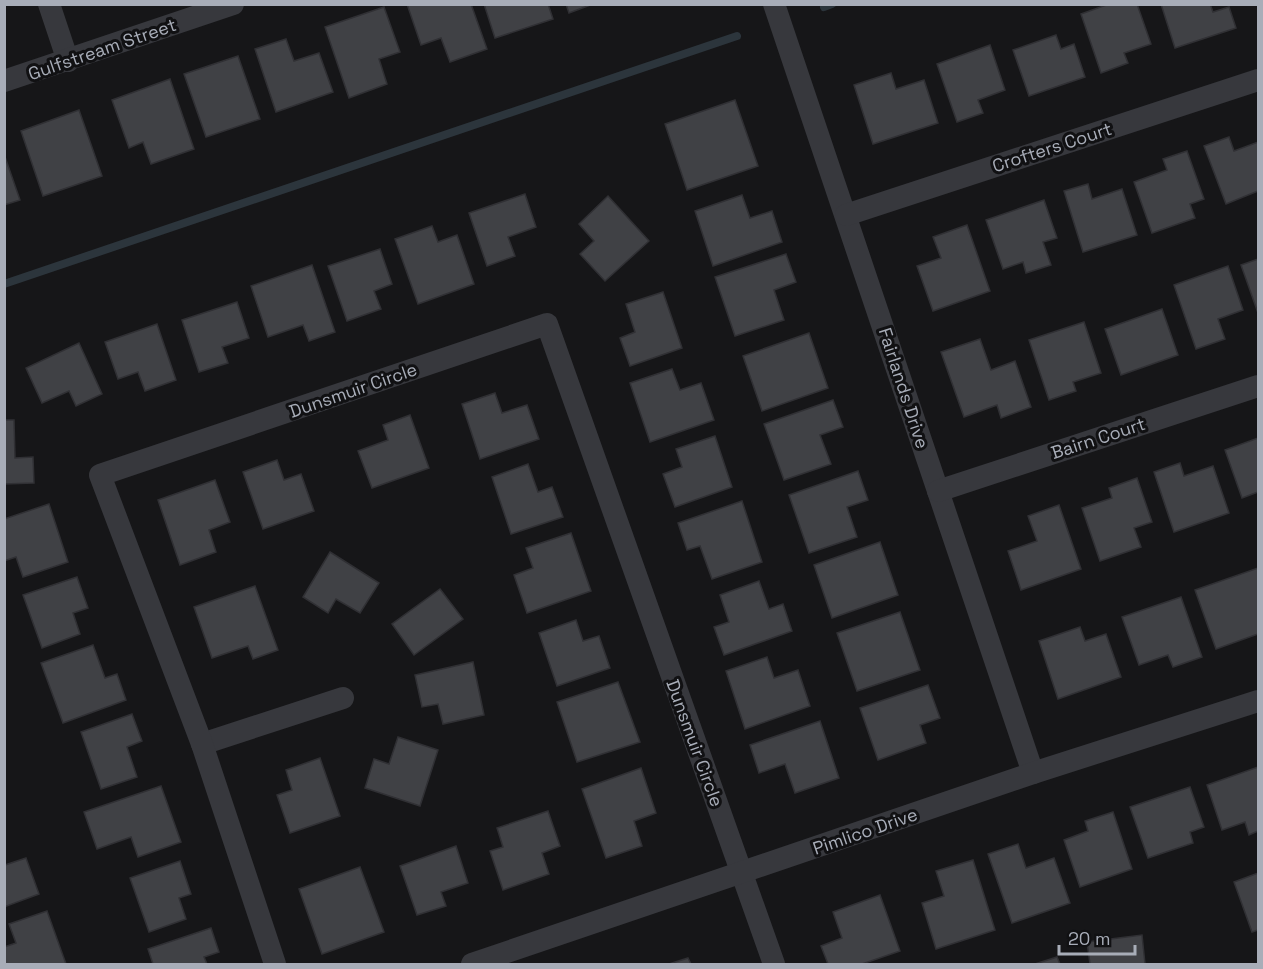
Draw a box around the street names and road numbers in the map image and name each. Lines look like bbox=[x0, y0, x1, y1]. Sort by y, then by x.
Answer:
street label: Gulfstream Street bbox=[25, 13, 179, 85]
street label: Crofters Court bbox=[989, 117, 1115, 177]
street label: Fairlands Drive bbox=[874, 325, 934, 451]
street label: Dunsmuir Circle bbox=[286, 357, 420, 423]
street label: Bairn Court bbox=[1048, 412, 1148, 464]
street label: Dunsmuir Circle bbox=[661, 676, 729, 810]
street label: Pimlico Drive bbox=[810, 802, 920, 860]

